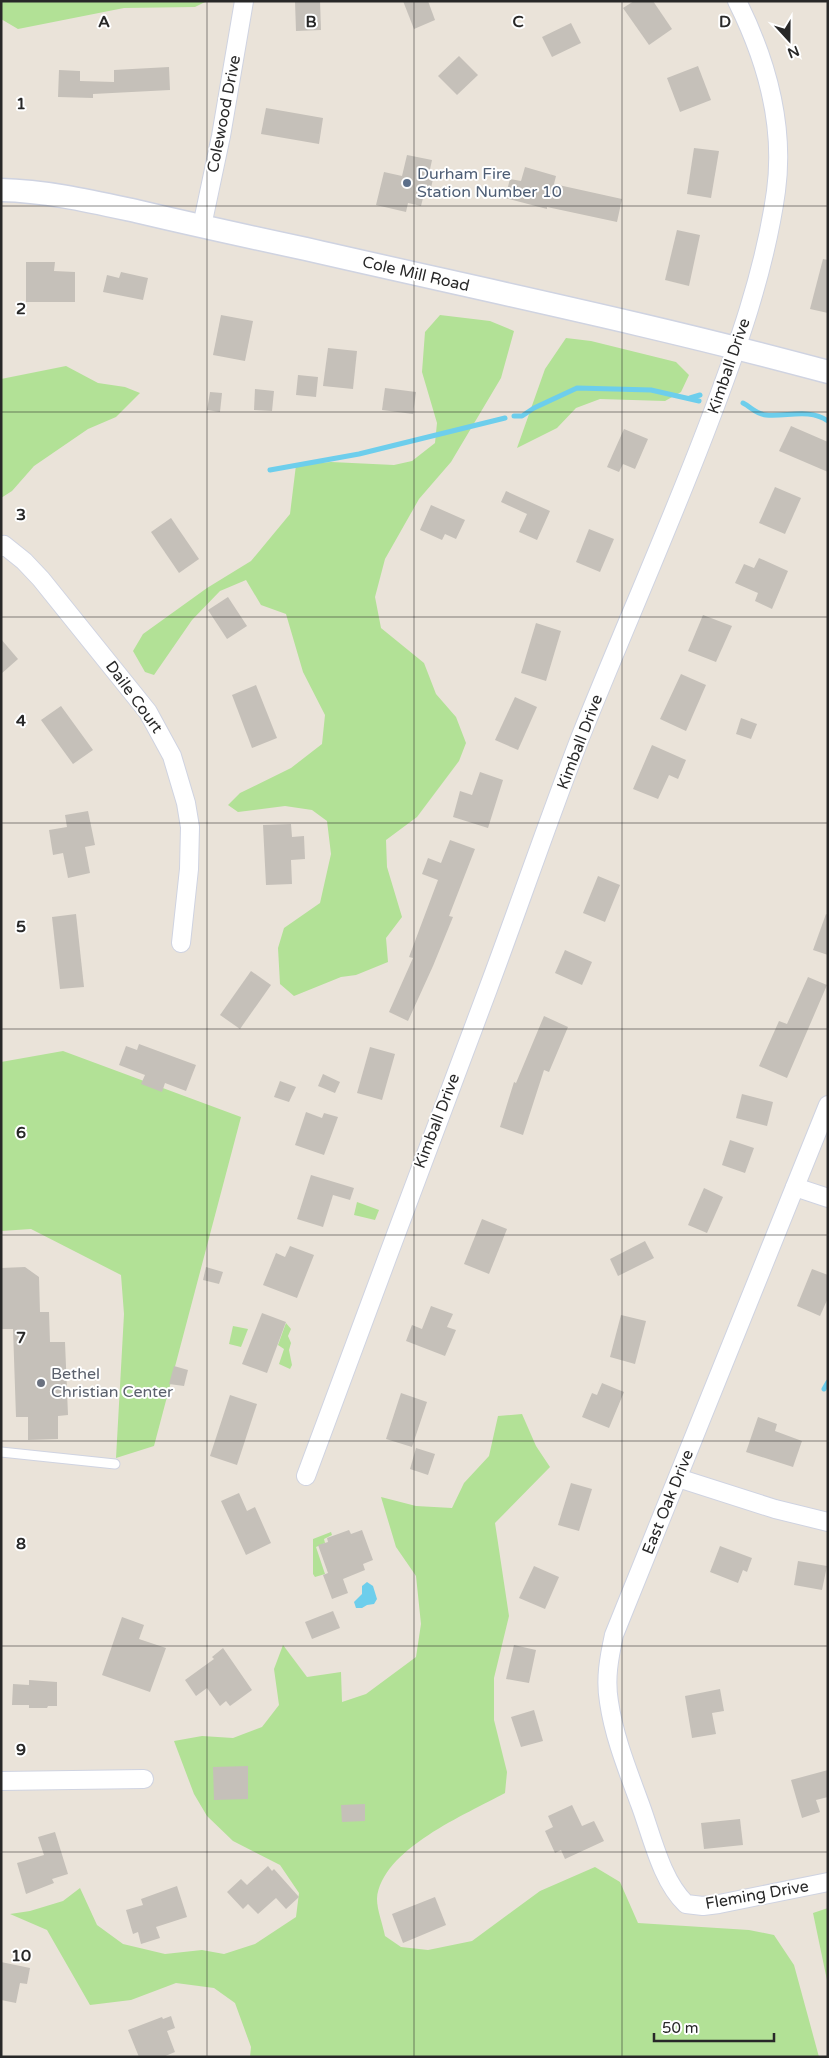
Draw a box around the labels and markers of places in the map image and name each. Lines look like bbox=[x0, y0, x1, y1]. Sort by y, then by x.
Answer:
place label: Durham Fire Station Number 10 bbox=[417, 164, 562, 202]
marker: Durham Fire Station Number 10 bbox=[401, 177, 413, 189]
place label: Bethel Christian Center bbox=[51, 1364, 174, 1402]
marker: Bethel Christian Center bbox=[35, 1377, 47, 1389]

